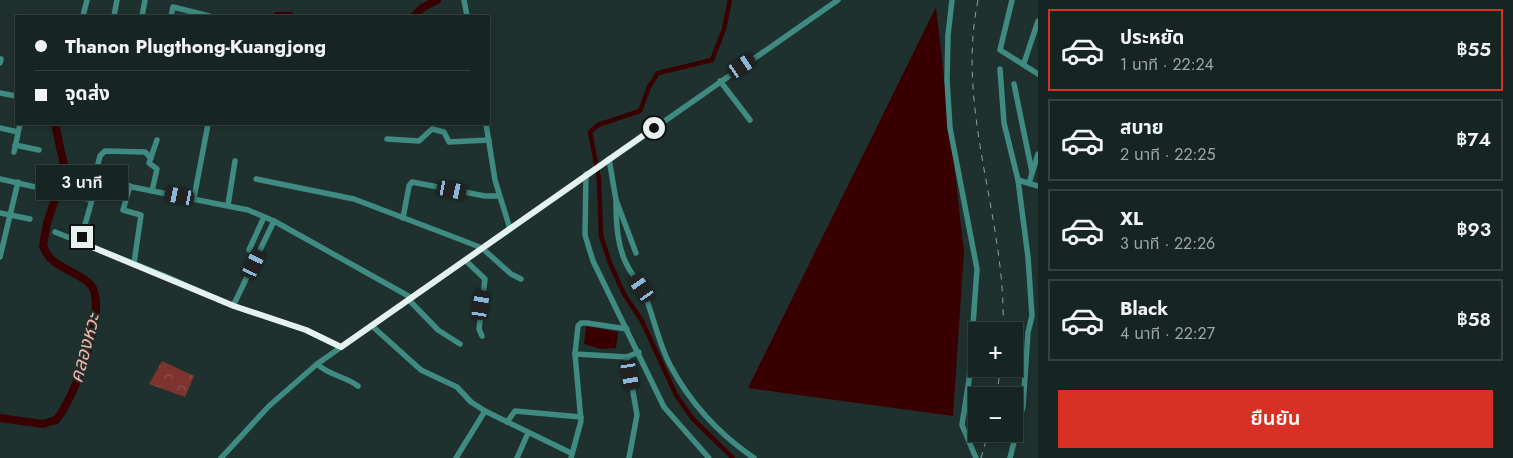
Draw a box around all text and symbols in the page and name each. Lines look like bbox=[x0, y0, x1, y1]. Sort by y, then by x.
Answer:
text: ประหยัด bbox=[1120, 24, 1184, 51]
icon: car bbox=[1060, 28, 1105, 73]
text: Thanon Plugthong-Kuangjong bbox=[65, 33, 326, 60]
text: ฿55 bbox=[1456, 36, 1491, 63]
car bbox=[725, 51, 758, 81]
text: 1 นาที · 22:24 bbox=[1120, 53, 1214, 76]
text: จุดส่ง bbox=[65, 80, 110, 107]
text: สบาย bbox=[1120, 114, 1164, 141]
route start bbox=[643, 117, 665, 139]
icon: car bbox=[1060, 118, 1105, 163]
text: ฿74 bbox=[1456, 126, 1491, 153]
text: 2 นาที · 22:25 bbox=[1120, 143, 1216, 166]
callout: 3 นาที bbox=[36, 164, 128, 200]
text: 3 นาที bbox=[61, 171, 103, 194]
car bbox=[435, 180, 468, 200]
car bbox=[163, 186, 196, 206]
text: XL bbox=[1120, 205, 1143, 232]
icon: car bbox=[1060, 208, 1105, 253]
text: ฿93 bbox=[1456, 216, 1491, 243]
route end bbox=[71, 226, 93, 248]
text: 3 นาที · 22:26 bbox=[1120, 232, 1215, 255]
car bbox=[240, 247, 267, 281]
car bbox=[627, 271, 656, 305]
car bbox=[471, 289, 490, 321]
text: Black bbox=[1120, 295, 1168, 322]
icon: car bbox=[1060, 298, 1105, 343]
text: ฿58 bbox=[1457, 306, 1491, 333]
water label: คลองหวะ bbox=[62, 309, 107, 386]
map controls bbox=[968, 322, 1023, 442]
button: + bbox=[968, 322, 1023, 377]
text: 4 นาที · 22:27 bbox=[1120, 322, 1215, 345]
car bbox=[620, 359, 639, 391]
button: − bbox=[968, 387, 1023, 442]
button: ยืนยัน bbox=[1058, 390, 1493, 448]

